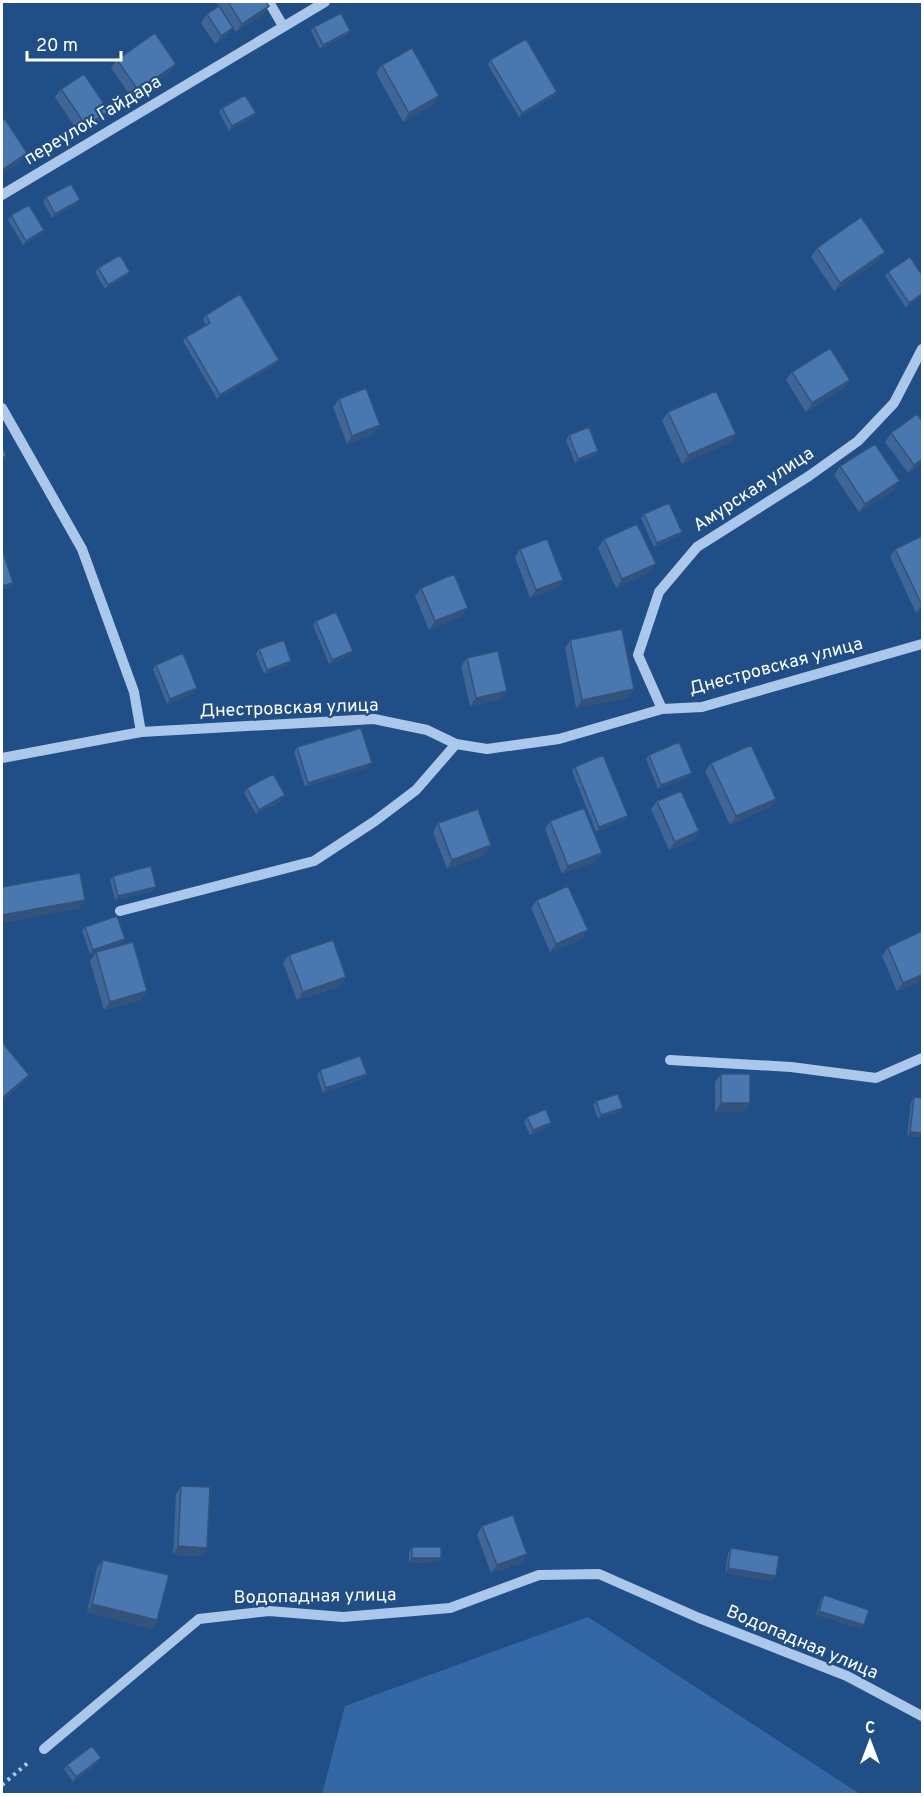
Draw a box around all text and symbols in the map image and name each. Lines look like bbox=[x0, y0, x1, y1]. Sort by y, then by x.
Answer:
scale bar bbox=[27, 24, 122, 62]
text: 20 m bbox=[36, 35, 78, 58]
street label: переулок Гайдара bbox=[20, 71, 166, 171]
street label: Амурская улица bbox=[689, 442, 819, 538]
street label: Днестровская улица bbox=[687, 633, 865, 701]
street label: Днестровская улица bbox=[199, 694, 379, 724]
street label: Водопадная улица bbox=[233, 1584, 397, 1610]
street label: Водопадная улица bbox=[723, 1601, 881, 1685]
north arrow bbox=[840, 1712, 900, 1772]
text: С bbox=[865, 1719, 875, 1739]

